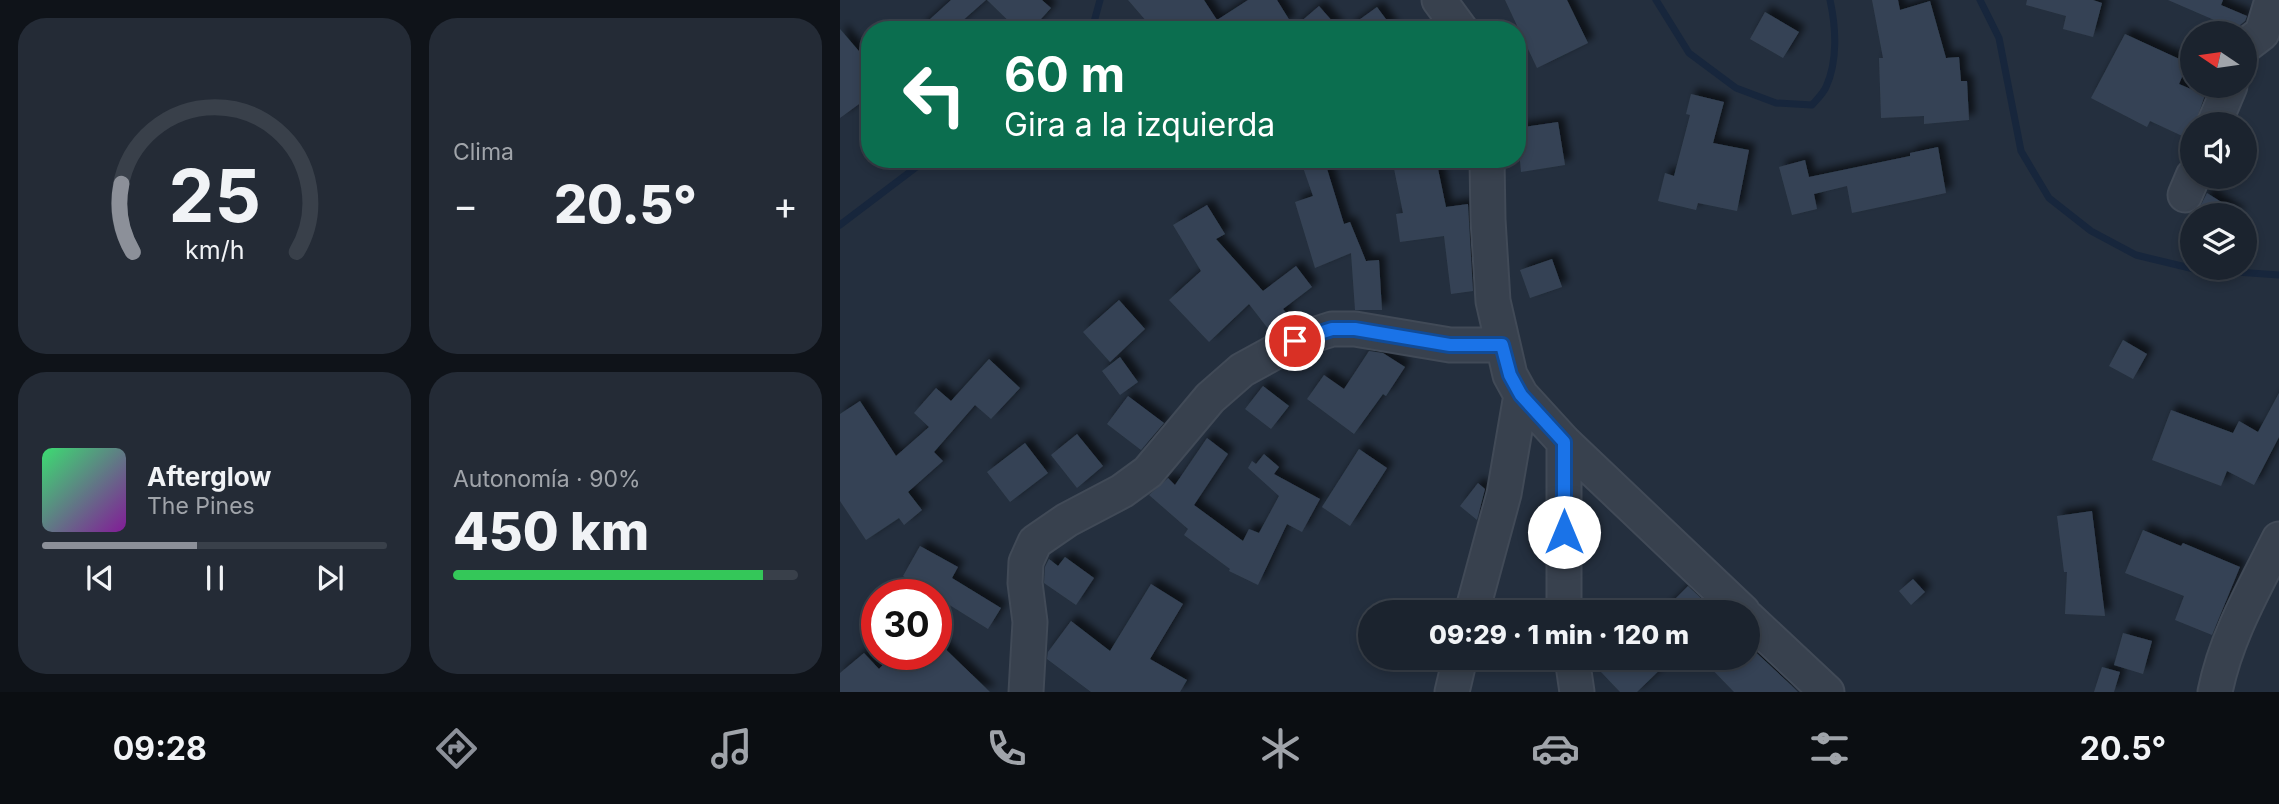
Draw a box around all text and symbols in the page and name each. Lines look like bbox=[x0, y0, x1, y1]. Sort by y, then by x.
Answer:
north arrow bbox=[2180, 21, 2258, 98]
map controls bbox=[2180, 21, 2257, 280]
text: 60 m bbox=[1004, 45, 1125, 104]
icon: left bbox=[889, 49, 980, 140]
text: Gira a la izquierda bbox=[1004, 105, 1275, 144]
button: sound bbox=[2180, 112, 2257, 189]
text: Clima bbox=[453, 138, 514, 166]
text: 25 bbox=[168, 151, 261, 240]
text: 20.5° bbox=[554, 173, 697, 236]
text: − bbox=[453, 182, 478, 228]
text: + bbox=[773, 182, 798, 228]
button: layers bbox=[2180, 203, 2257, 280]
text: km/h bbox=[185, 235, 244, 265]
pin bbox=[1265, 311, 1325, 371]
icon: arrive bbox=[1276, 322, 1314, 360]
text: Afterglow bbox=[147, 461, 271, 492]
text: Autonomía · 90% bbox=[453, 465, 641, 493]
text: The Pines bbox=[147, 492, 255, 520]
position arrow bbox=[1527, 495, 1601, 569]
text: 450 km bbox=[453, 500, 649, 563]
icon: previous bbox=[81, 559, 119, 597]
icon: pause bbox=[196, 559, 234, 597]
icon: next bbox=[311, 559, 349, 597]
speed limit sign: 30 bbox=[861, 579, 952, 670]
text: 09:29 · 1 min · 120 m bbox=[1429, 619, 1689, 650]
icon: directions bbox=[432, 724, 481, 773]
icon: music bbox=[707, 724, 756, 773]
icon: phone bbox=[982, 724, 1031, 773]
icon: climate bbox=[1256, 724, 1305, 773]
icon: car bbox=[1531, 724, 1580, 773]
icon: filters bbox=[1805, 724, 1854, 773]
text: 09:28 bbox=[113, 729, 207, 768]
text: 20.5° bbox=[2080, 729, 2166, 768]

